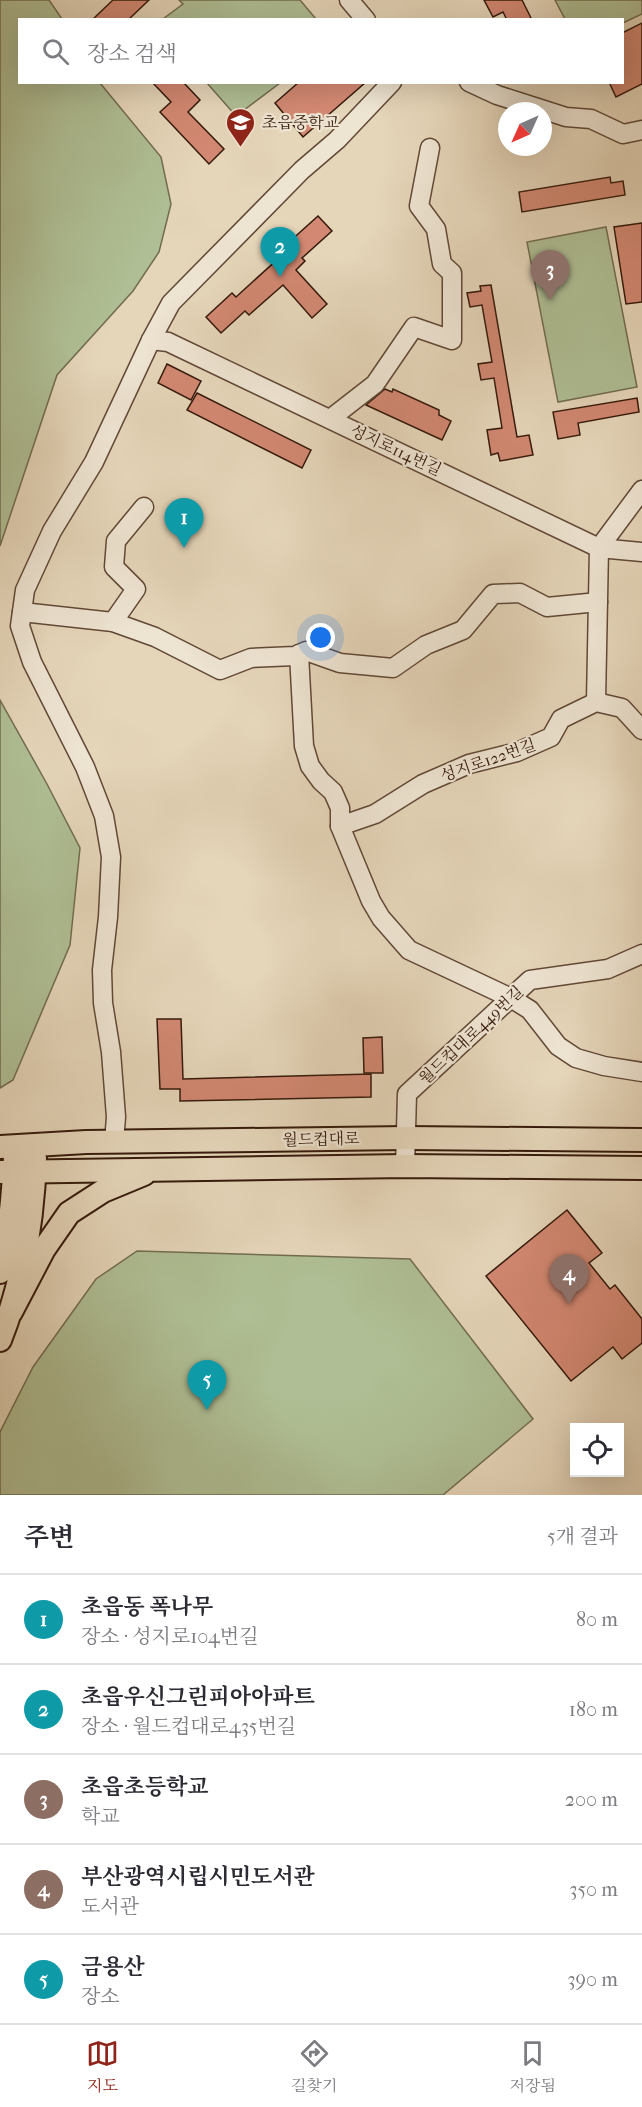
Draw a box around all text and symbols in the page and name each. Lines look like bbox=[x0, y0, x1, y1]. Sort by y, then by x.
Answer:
search box bbox=[18, 18, 624, 84]
icon: search bbox=[39, 35, 72, 68]
text: 장소 검색 bbox=[87, 41, 177, 67]
north arrow bbox=[498, 102, 552, 156]
school or university icon: 초읍중학교 bbox=[225, 106, 257, 148]
place label: 초읍중학교 bbox=[262, 113, 339, 132]
pin: 2 bbox=[260, 228, 300, 277]
pin: 3 bbox=[530, 250, 570, 300]
street label: 성지로114번길 bbox=[348, 421, 444, 479]
pin: 1 bbox=[164, 498, 204, 548]
your location bbox=[306, 623, 335, 652]
street label: 성지로122번길 bbox=[438, 735, 538, 785]
street label: 월드컵대로449번길 bbox=[415, 982, 527, 1088]
street label: 월드컵대로 bbox=[282, 1129, 360, 1149]
pin: 4 bbox=[550, 1254, 588, 1304]
pin: 5 bbox=[188, 1360, 226, 1410]
map controls bbox=[570, 1423, 624, 1477]
button: locate bbox=[570, 1423, 624, 1477]
text: 주변 bbox=[24, 1522, 74, 1553]
text: 5개 결과 bbox=[547, 1525, 618, 1548]
text: 초읍동 폭나무 bbox=[81, 1594, 213, 1620]
text: 1 bbox=[40, 1608, 47, 1631]
text: 80 m bbox=[576, 1608, 618, 1631]
text: 장소 · 성지로104번길 bbox=[81, 1625, 259, 1648]
text: 초읍우신그린피아아파트 bbox=[81, 1684, 315, 1710]
text: 2 bbox=[38, 1698, 49, 1721]
text: 180 m bbox=[569, 1698, 618, 1721]
text: 장소 · 월드컵대로435번길 bbox=[81, 1715, 296, 1738]
text: 초읍초등학교 bbox=[81, 1774, 209, 1800]
text: 3 bbox=[39, 1788, 48, 1811]
text: 200 m bbox=[565, 1788, 618, 1811]
text: 학교 bbox=[81, 1805, 120, 1828]
text: 부산광역시립시민도서관 bbox=[81, 1864, 315, 1890]
text: 4 bbox=[38, 1878, 49, 1901]
text: 350 m bbox=[569, 1878, 618, 1901]
text: 도서관 bbox=[81, 1895, 139, 1918]
text: 금용산 bbox=[81, 1954, 145, 1980]
text: 5 bbox=[39, 1968, 48, 1991]
text: 390 m bbox=[567, 1968, 618, 1991]
text: 장소 bbox=[81, 1985, 120, 2008]
tab: 지도 bbox=[86, 2037, 119, 2096]
tab: 길찾기 bbox=[291, 2037, 337, 2096]
tab: 저장됨 bbox=[510, 2037, 556, 2096]

